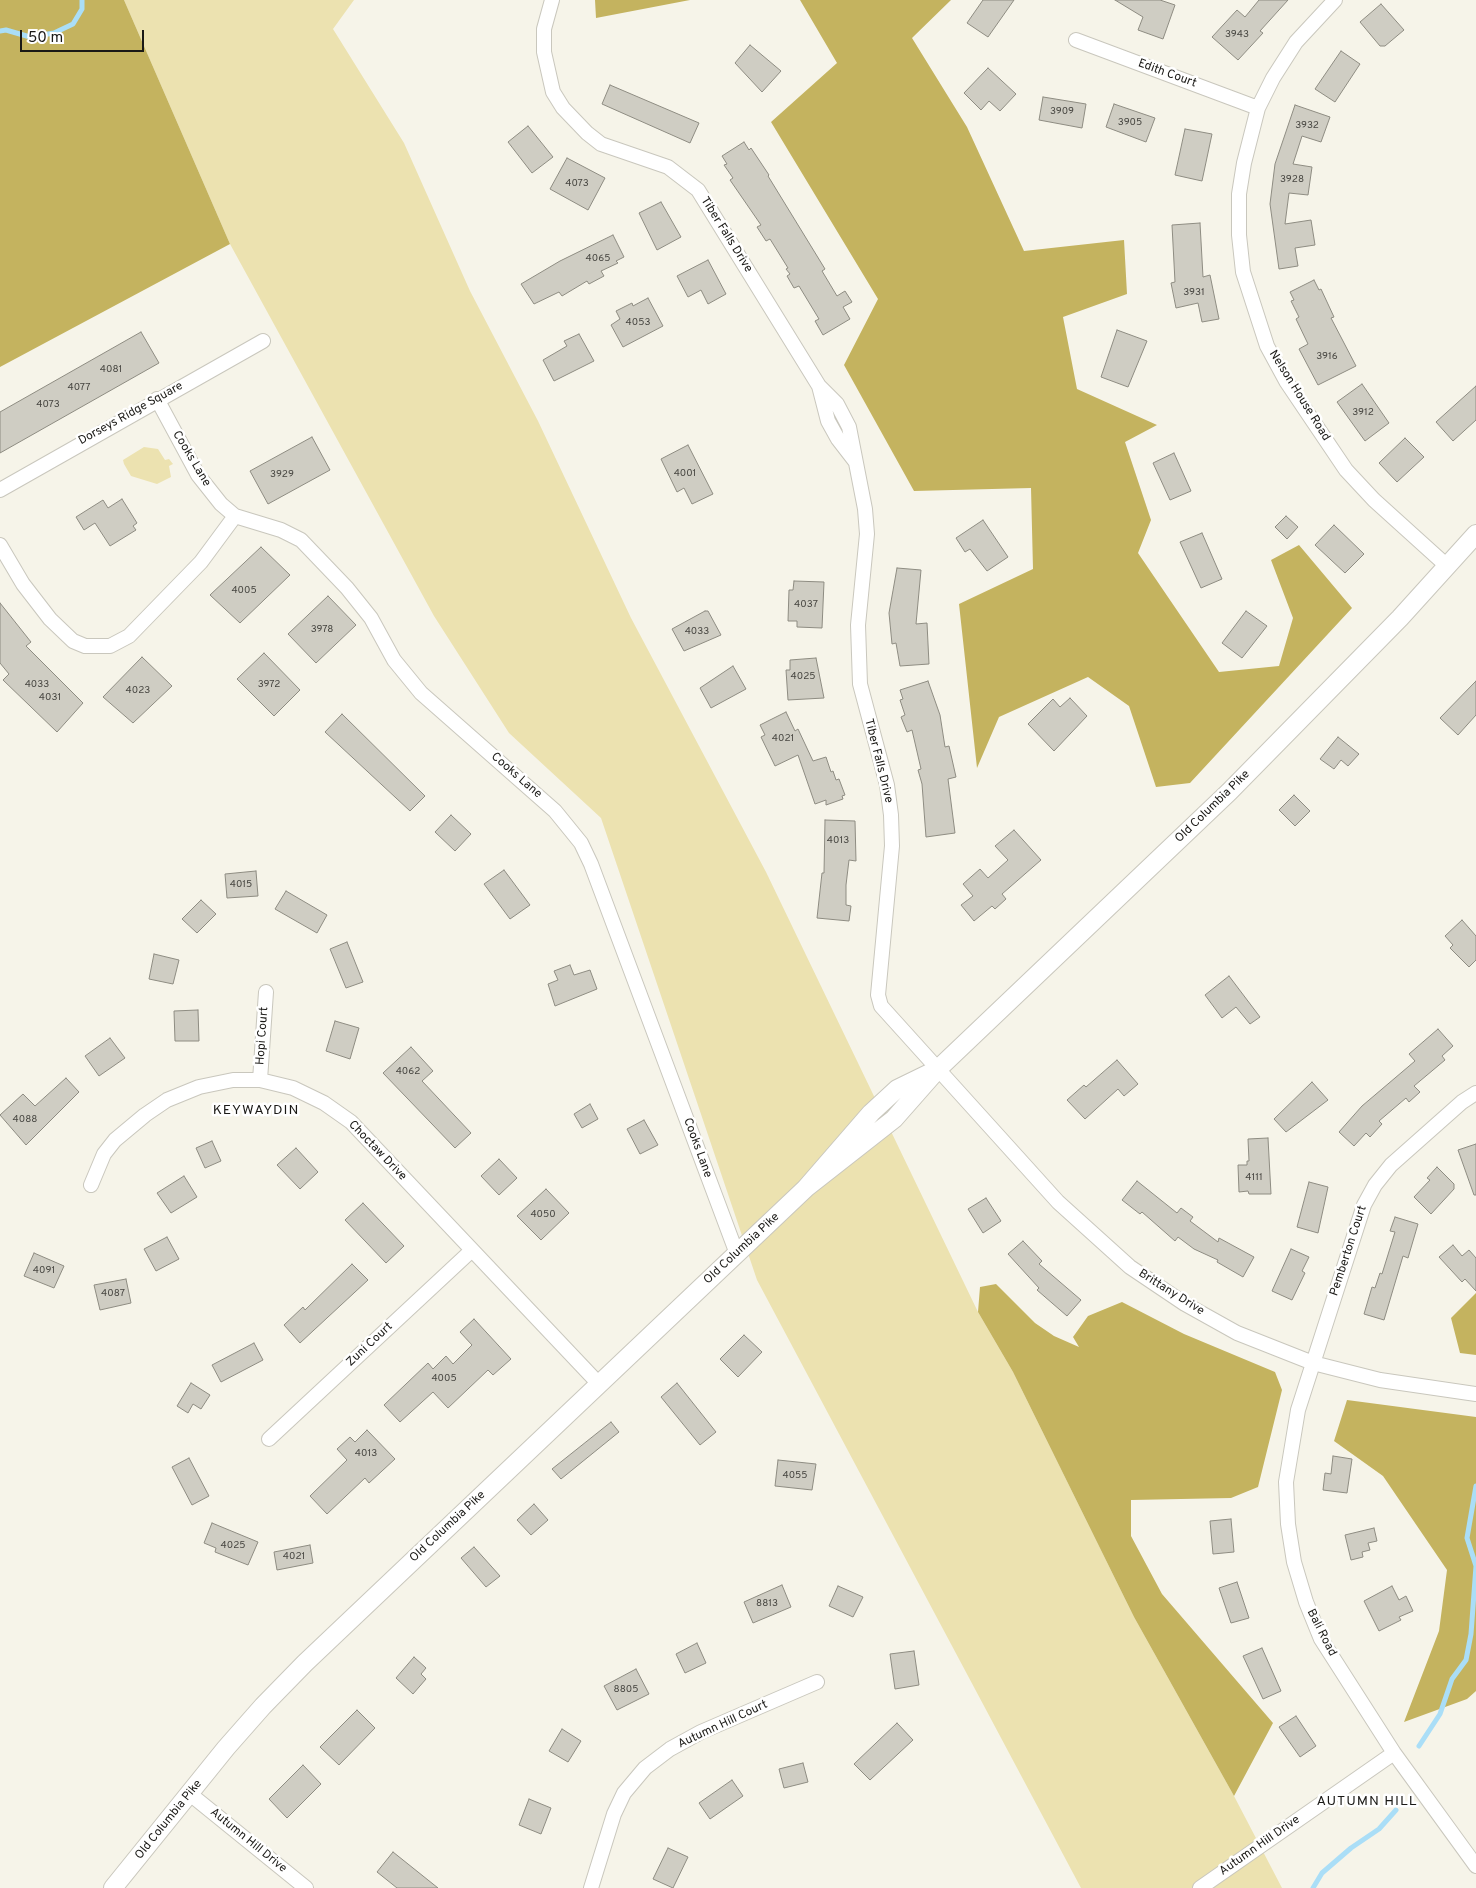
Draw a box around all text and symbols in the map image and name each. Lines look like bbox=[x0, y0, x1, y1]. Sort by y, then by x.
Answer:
scale bar bbox=[22, 20, 146, 52]
text: 50 m bbox=[28, 29, 63, 48]
house number: 3943 bbox=[1225, 29, 1249, 41]
street label: Edith Court bbox=[1136, 57, 1198, 91]
house number: 3909 bbox=[1050, 106, 1074, 118]
house number: 3905 bbox=[1118, 117, 1142, 129]
house number: 3932 bbox=[1295, 120, 1319, 132]
house number: 3928 bbox=[1280, 174, 1304, 186]
house number: 4073 bbox=[565, 178, 589, 190]
street label: Tiber Falls Drive bbox=[697, 195, 755, 275]
house number: 4065 bbox=[586, 253, 610, 265]
house number: 3931 bbox=[1183, 287, 1205, 299]
house number: 4053 bbox=[626, 317, 650, 329]
street label: Nelson House Road bbox=[1265, 348, 1333, 444]
house number: 3916 bbox=[1316, 351, 1338, 363]
house number: 4081 bbox=[100, 364, 122, 376]
street label: Dorseys Ridge Square bbox=[76, 379, 186, 449]
house number: 4077 bbox=[67, 382, 91, 394]
house number: 4073 bbox=[36, 399, 60, 411]
house number: 3912 bbox=[1352, 407, 1374, 419]
street label: Cooks Lane bbox=[169, 428, 213, 490]
house number: 4001 bbox=[674, 468, 696, 480]
house number: 3929 bbox=[270, 469, 294, 481]
house number: 4005 bbox=[231, 585, 257, 597]
house number: 4037 bbox=[794, 599, 818, 611]
house number: 3978 bbox=[311, 624, 333, 636]
house number: 4033 bbox=[685, 626, 709, 638]
house number: 4025 bbox=[791, 671, 815, 683]
house number: 4033 bbox=[25, 679, 49, 691]
house number: 3972 bbox=[258, 679, 280, 691]
house number: 4023 bbox=[126, 685, 150, 697]
house number: 4031 bbox=[39, 692, 61, 704]
street label: Tiber Falls Drive bbox=[861, 717, 895, 805]
house number: 4021 bbox=[772, 733, 794, 745]
street label: Cooks Lane bbox=[488, 750, 544, 802]
street label: Old Columbia Pike bbox=[1173, 768, 1253, 846]
house number: 4013 bbox=[827, 835, 849, 847]
house number: 4015 bbox=[230, 879, 252, 891]
street label: Hopi Court bbox=[254, 1006, 272, 1066]
house number: 4062 bbox=[396, 1066, 420, 1078]
district label: KEYWAYDIN bbox=[212, 1103, 300, 1119]
house number: 4088 bbox=[13, 1114, 37, 1126]
street label: Cooks Lane bbox=[680, 1116, 714, 1180]
street label: Choctaw Drive bbox=[345, 1118, 409, 1184]
house number: 4111 bbox=[1245, 1172, 1263, 1184]
street label: Pemberton Court bbox=[1328, 1204, 1370, 1298]
house number: 4050 bbox=[530, 1209, 556, 1221]
street label: Old Columbia Pike bbox=[701, 1210, 783, 1288]
house number: 4091 bbox=[33, 1265, 55, 1277]
street label: Brittany Drive bbox=[1135, 1267, 1207, 1319]
house number: 4087 bbox=[101, 1288, 125, 1300]
street label: Zuni Court bbox=[344, 1320, 396, 1370]
house number: 4005 bbox=[431, 1373, 457, 1385]
house number: 4013 bbox=[355, 1448, 377, 1460]
house number: 4055 bbox=[782, 1470, 808, 1482]
street label: Old Columbia Pike bbox=[407, 1488, 489, 1566]
house number: 4025 bbox=[221, 1540, 245, 1552]
house number: 4021 bbox=[283, 1551, 305, 1563]
house number: 8813 bbox=[756, 1598, 778, 1610]
street label: Bali Road bbox=[1303, 1607, 1339, 1659]
house number: 8805 bbox=[614, 1684, 638, 1696]
street label: Autumn Hill Court bbox=[676, 1698, 770, 1752]
street label: Old Columbia Pike bbox=[133, 1777, 205, 1863]
district label: AUTUMN HILL bbox=[1315, 1794, 1419, 1810]
street label: Autumn Hill Drive bbox=[207, 1806, 289, 1876]
street label: Autumn Hill Drive bbox=[1217, 1813, 1303, 1879]

